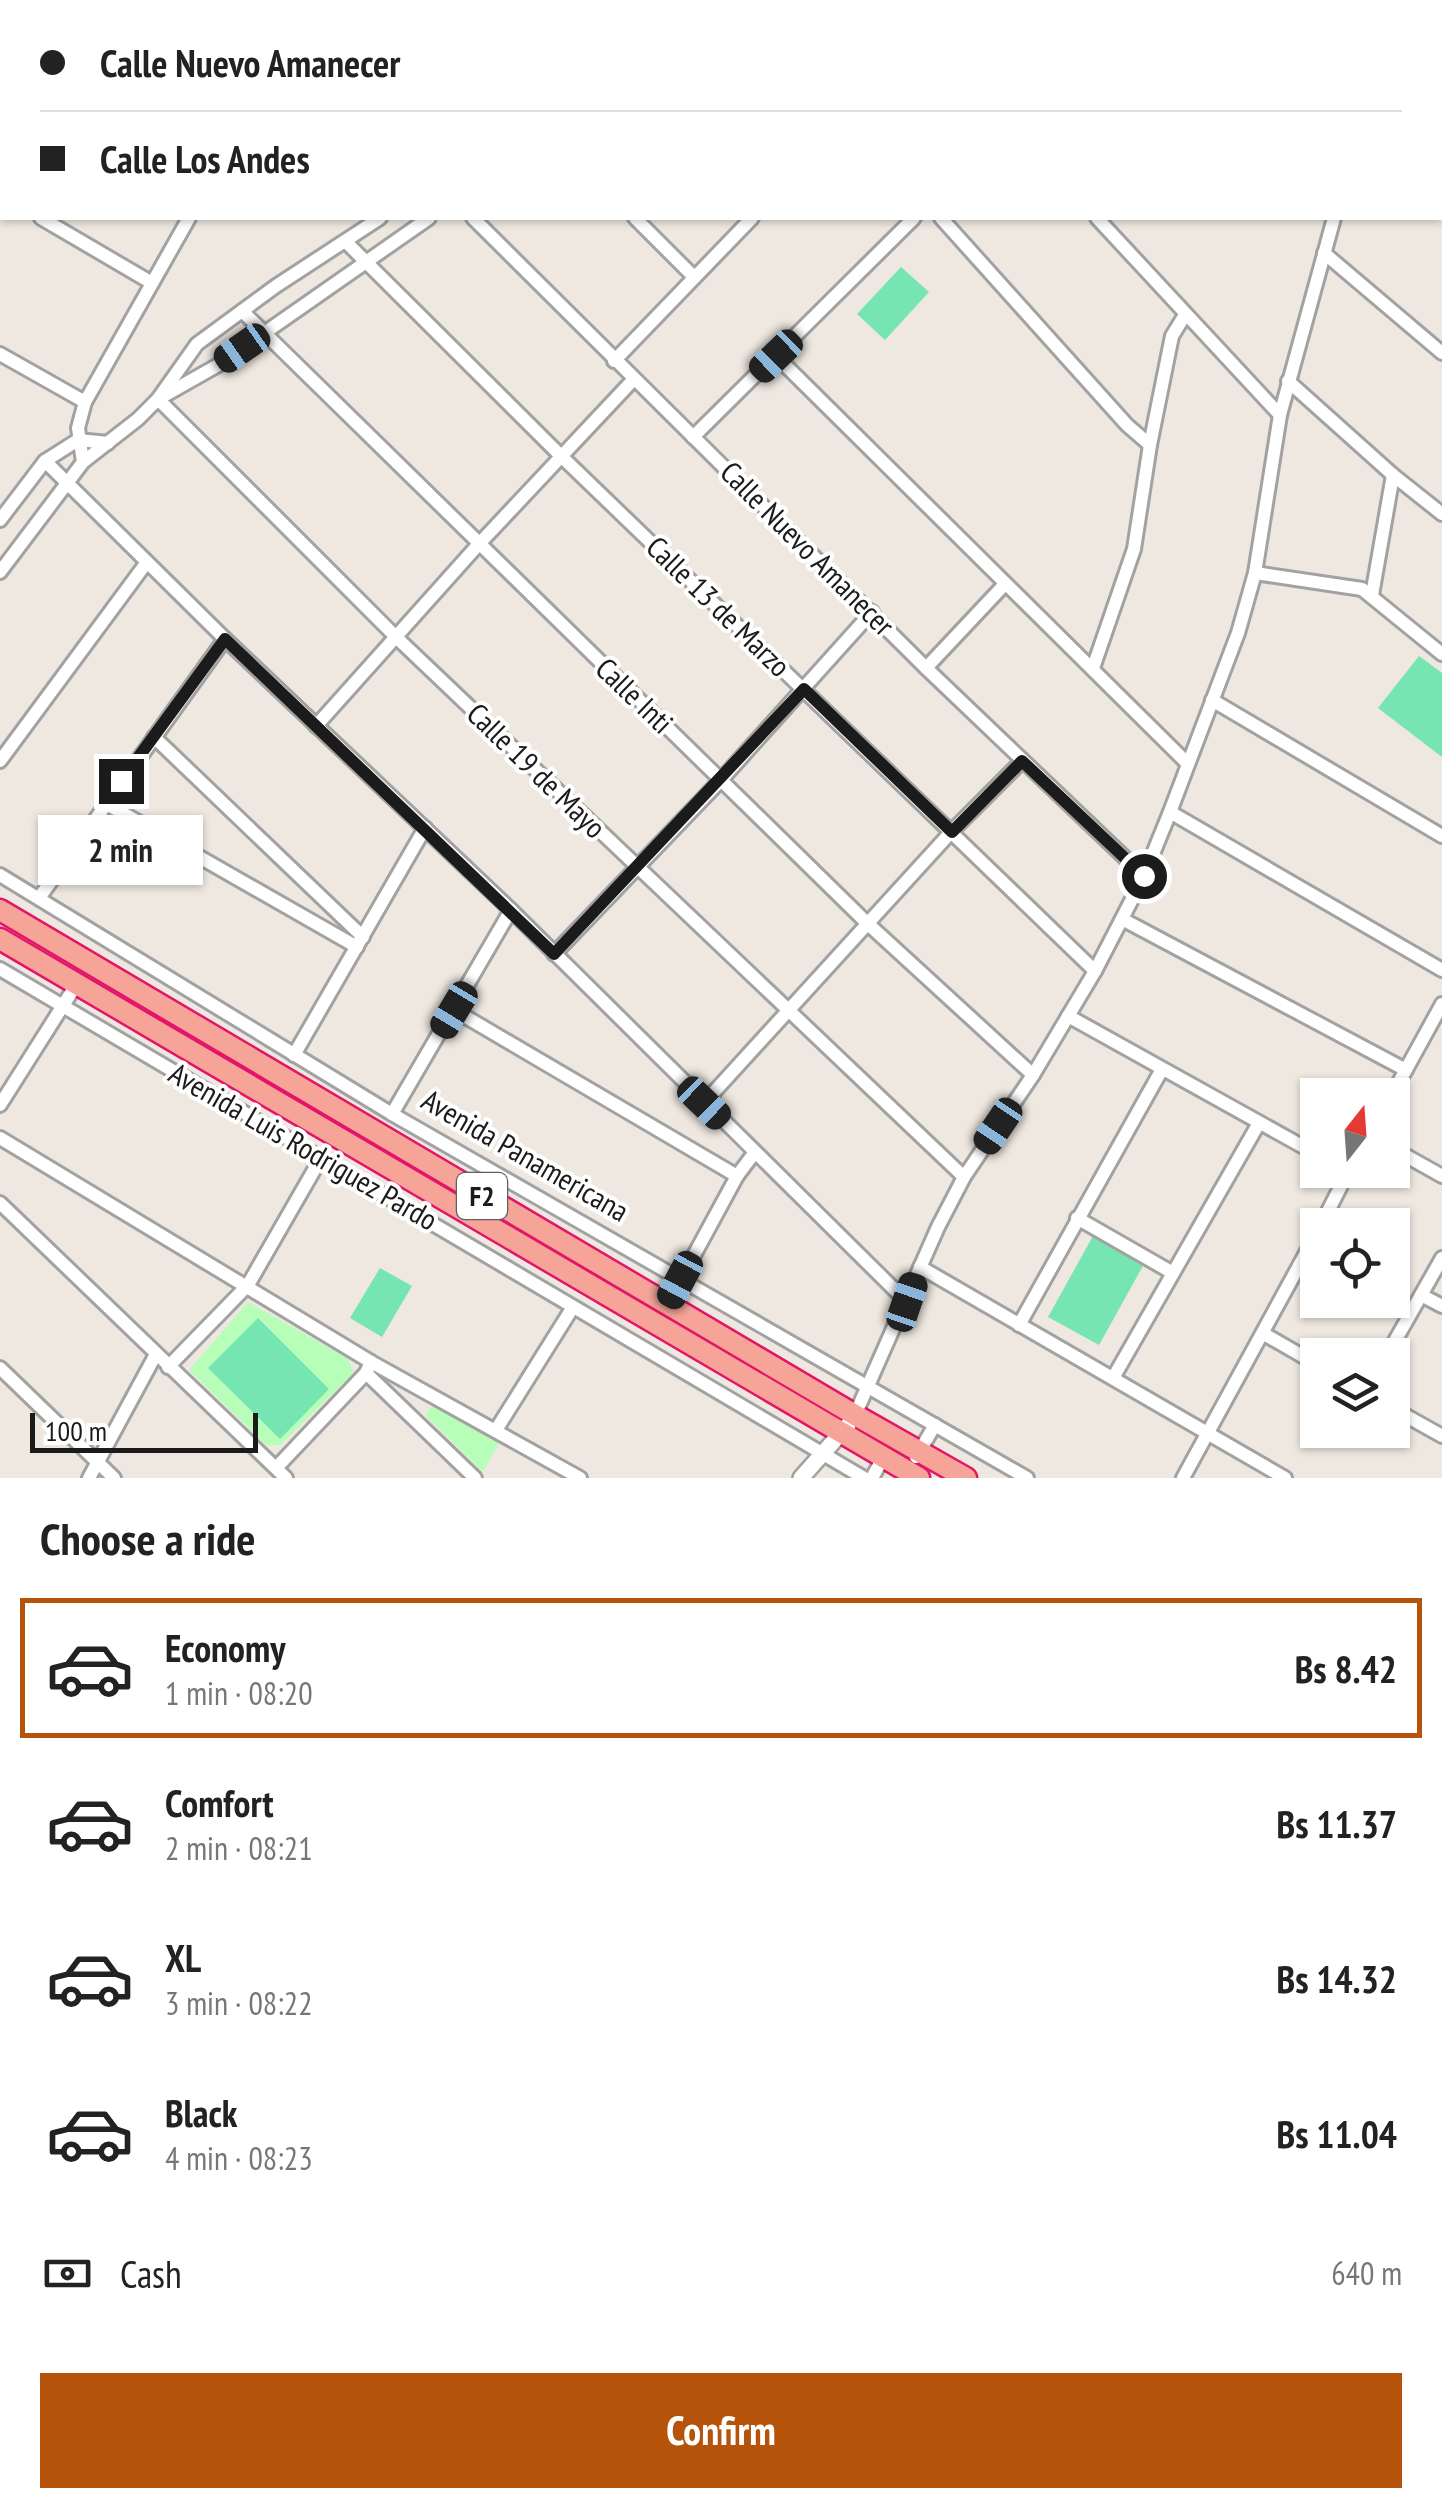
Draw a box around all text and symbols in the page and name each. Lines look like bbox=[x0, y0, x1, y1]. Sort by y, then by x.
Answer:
text: Calle Nuevo Amanecer bbox=[100, 38, 400, 87]
text: Calle Los Andes bbox=[100, 134, 310, 183]
car bbox=[209, 319, 275, 377]
car bbox=[744, 324, 808, 388]
street label: Calle Nuevo Amanecer bbox=[713, 452, 904, 644]
street label: Calle 13 de Marzo bbox=[639, 527, 799, 685]
street label: Calle Inti bbox=[588, 649, 682, 741]
street label: Calle 19 de Mayo bbox=[459, 694, 615, 846]
route end bbox=[99, 759, 144, 804]
callout: 2 min bbox=[38, 816, 204, 886]
text: 2 min bbox=[88, 829, 153, 871]
route start bbox=[1122, 854, 1167, 899]
car bbox=[426, 977, 482, 1043]
street label: Avenida Luis Rodriguez Pardo bbox=[162, 1053, 445, 1239]
car bbox=[672, 1071, 736, 1135]
north arrow bbox=[1300, 1078, 1410, 1188]
map controls bbox=[1300, 1078, 1410, 1448]
street label: Avenida Panamericana bbox=[415, 1080, 636, 1230]
car bbox=[969, 1093, 1027, 1159]
road number: F2 bbox=[457, 1173, 507, 1219]
button: locate bbox=[1300, 1208, 1410, 1318]
car bbox=[653, 1246, 707, 1314]
car bbox=[883, 1269, 931, 1335]
button: layers bbox=[1300, 1338, 1410, 1448]
scale bar bbox=[30, 1408, 258, 1452]
text: 100 m bbox=[45, 1412, 107, 1449]
text: Choose a ride bbox=[40, 1509, 255, 1567]
icon: car bbox=[45, 1623, 135, 1713]
text: Economy bbox=[165, 1623, 285, 1672]
text: Bs 8.42 bbox=[1295, 1644, 1397, 1693]
text: 1 min · 08:20 bbox=[165, 1672, 313, 1714]
icon: car bbox=[45, 1778, 135, 1868]
text: Comfort bbox=[165, 1778, 274, 1827]
text: Bs 11.37 bbox=[1277, 1799, 1397, 1848]
text: 2 min · 08:21 bbox=[165, 1827, 313, 1869]
icon: car bbox=[45, 1933, 135, 2023]
text: XL bbox=[165, 1933, 201, 1982]
text: Bs 14.32 bbox=[1277, 1954, 1397, 2003]
text: 3 min · 08:22 bbox=[165, 1982, 313, 2024]
icon: car bbox=[45, 2088, 135, 2178]
text: Black bbox=[165, 2088, 238, 2137]
text: Bs 11.04 bbox=[1277, 2109, 1397, 2158]
text: 4 min · 08:23 bbox=[165, 2137, 313, 2179]
icon: cash bbox=[40, 2246, 95, 2301]
text: Cash bbox=[120, 2249, 182, 2298]
text: 640 m bbox=[1331, 2252, 1402, 2294]
button: Confirm bbox=[40, 2373, 1402, 2488]

